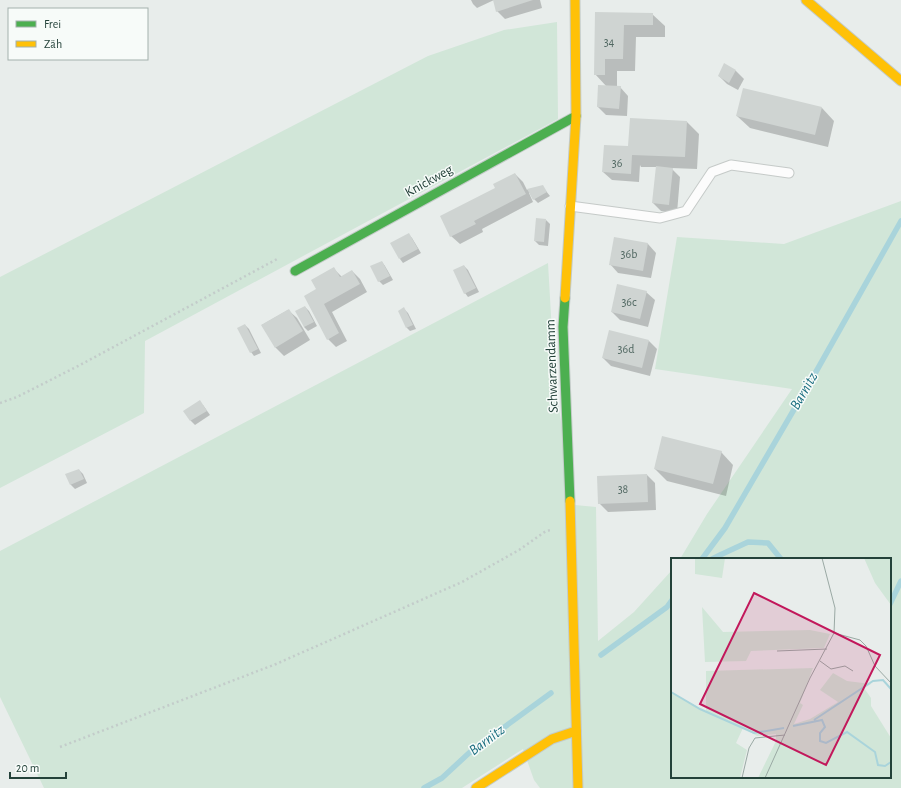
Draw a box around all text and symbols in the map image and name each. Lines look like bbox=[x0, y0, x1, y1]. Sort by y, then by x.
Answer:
legend bbox=[8, 8, 148, 60]
text: Frei bbox=[44, 18, 61, 30]
house number: 34 bbox=[604, 36, 615, 48]
text: Zäh bbox=[44, 38, 62, 50]
house number: 36 bbox=[612, 157, 623, 169]
street label: Knickweg bbox=[403, 162, 455, 200]
house number: 36b bbox=[621, 248, 637, 260]
house number: 36c bbox=[621, 296, 637, 308]
street label: Schwarzendamm bbox=[543, 319, 561, 413]
house number: 36d bbox=[618, 343, 634, 355]
water label: Barnitz bbox=[787, 370, 821, 412]
house number: 38 bbox=[618, 483, 629, 495]
inset map bbox=[671, 558, 891, 778]
water label: Barnitz bbox=[466, 722, 508, 758]
scale bar bbox=[10, 754, 66, 780]
text: 20 m bbox=[16, 762, 39, 774]

